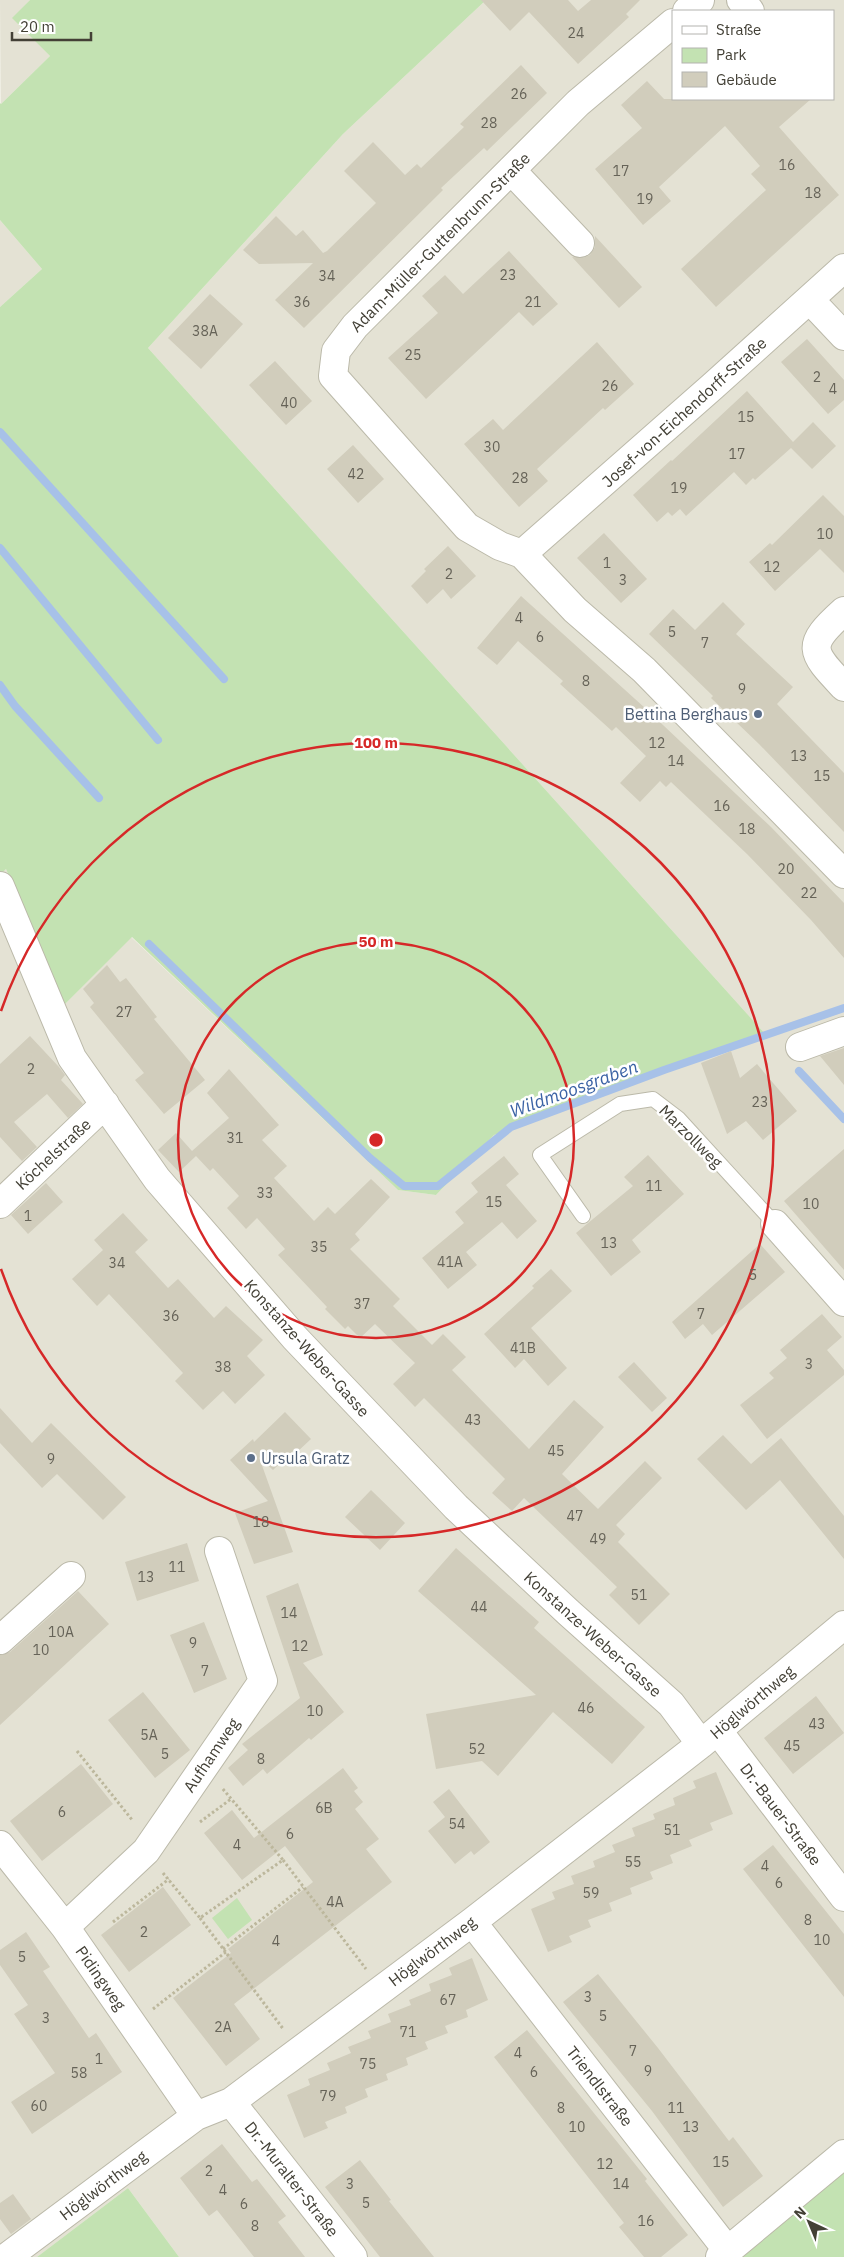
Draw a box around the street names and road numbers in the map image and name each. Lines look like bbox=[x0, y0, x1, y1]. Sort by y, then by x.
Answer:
street label: Adam-Müller-Guttenbrunn-Straße bbox=[346, 148, 534, 336]
street label: Josef-von-Eichendorff-Straße bbox=[598, 333, 771, 491]
street label: Marzollweg bbox=[655, 1100, 727, 1172]
street label: Köchelstraße bbox=[11, 1114, 95, 1194]
street label: Konstanze-Weber-Gasse bbox=[240, 1275, 374, 1421]
street label: Konstanze-Weber-Gasse bbox=[520, 1567, 666, 1701]
street label: Höglwörthweg bbox=[706, 1661, 799, 1743]
street label: Aufhamweg bbox=[179, 1714, 243, 1796]
street label: Dr.-Bauer-Straße bbox=[736, 1759, 826, 1869]
street label: Höglwörthweg bbox=[384, 1911, 480, 1990]
street label: Pidingweg bbox=[72, 1942, 131, 2014]
street label: Triendlstraße bbox=[562, 2042, 638, 2130]
street label: Dr.-Muralter-Straße bbox=[241, 2117, 343, 2241]
street label: Höglwörthweg bbox=[55, 2145, 151, 2224]

